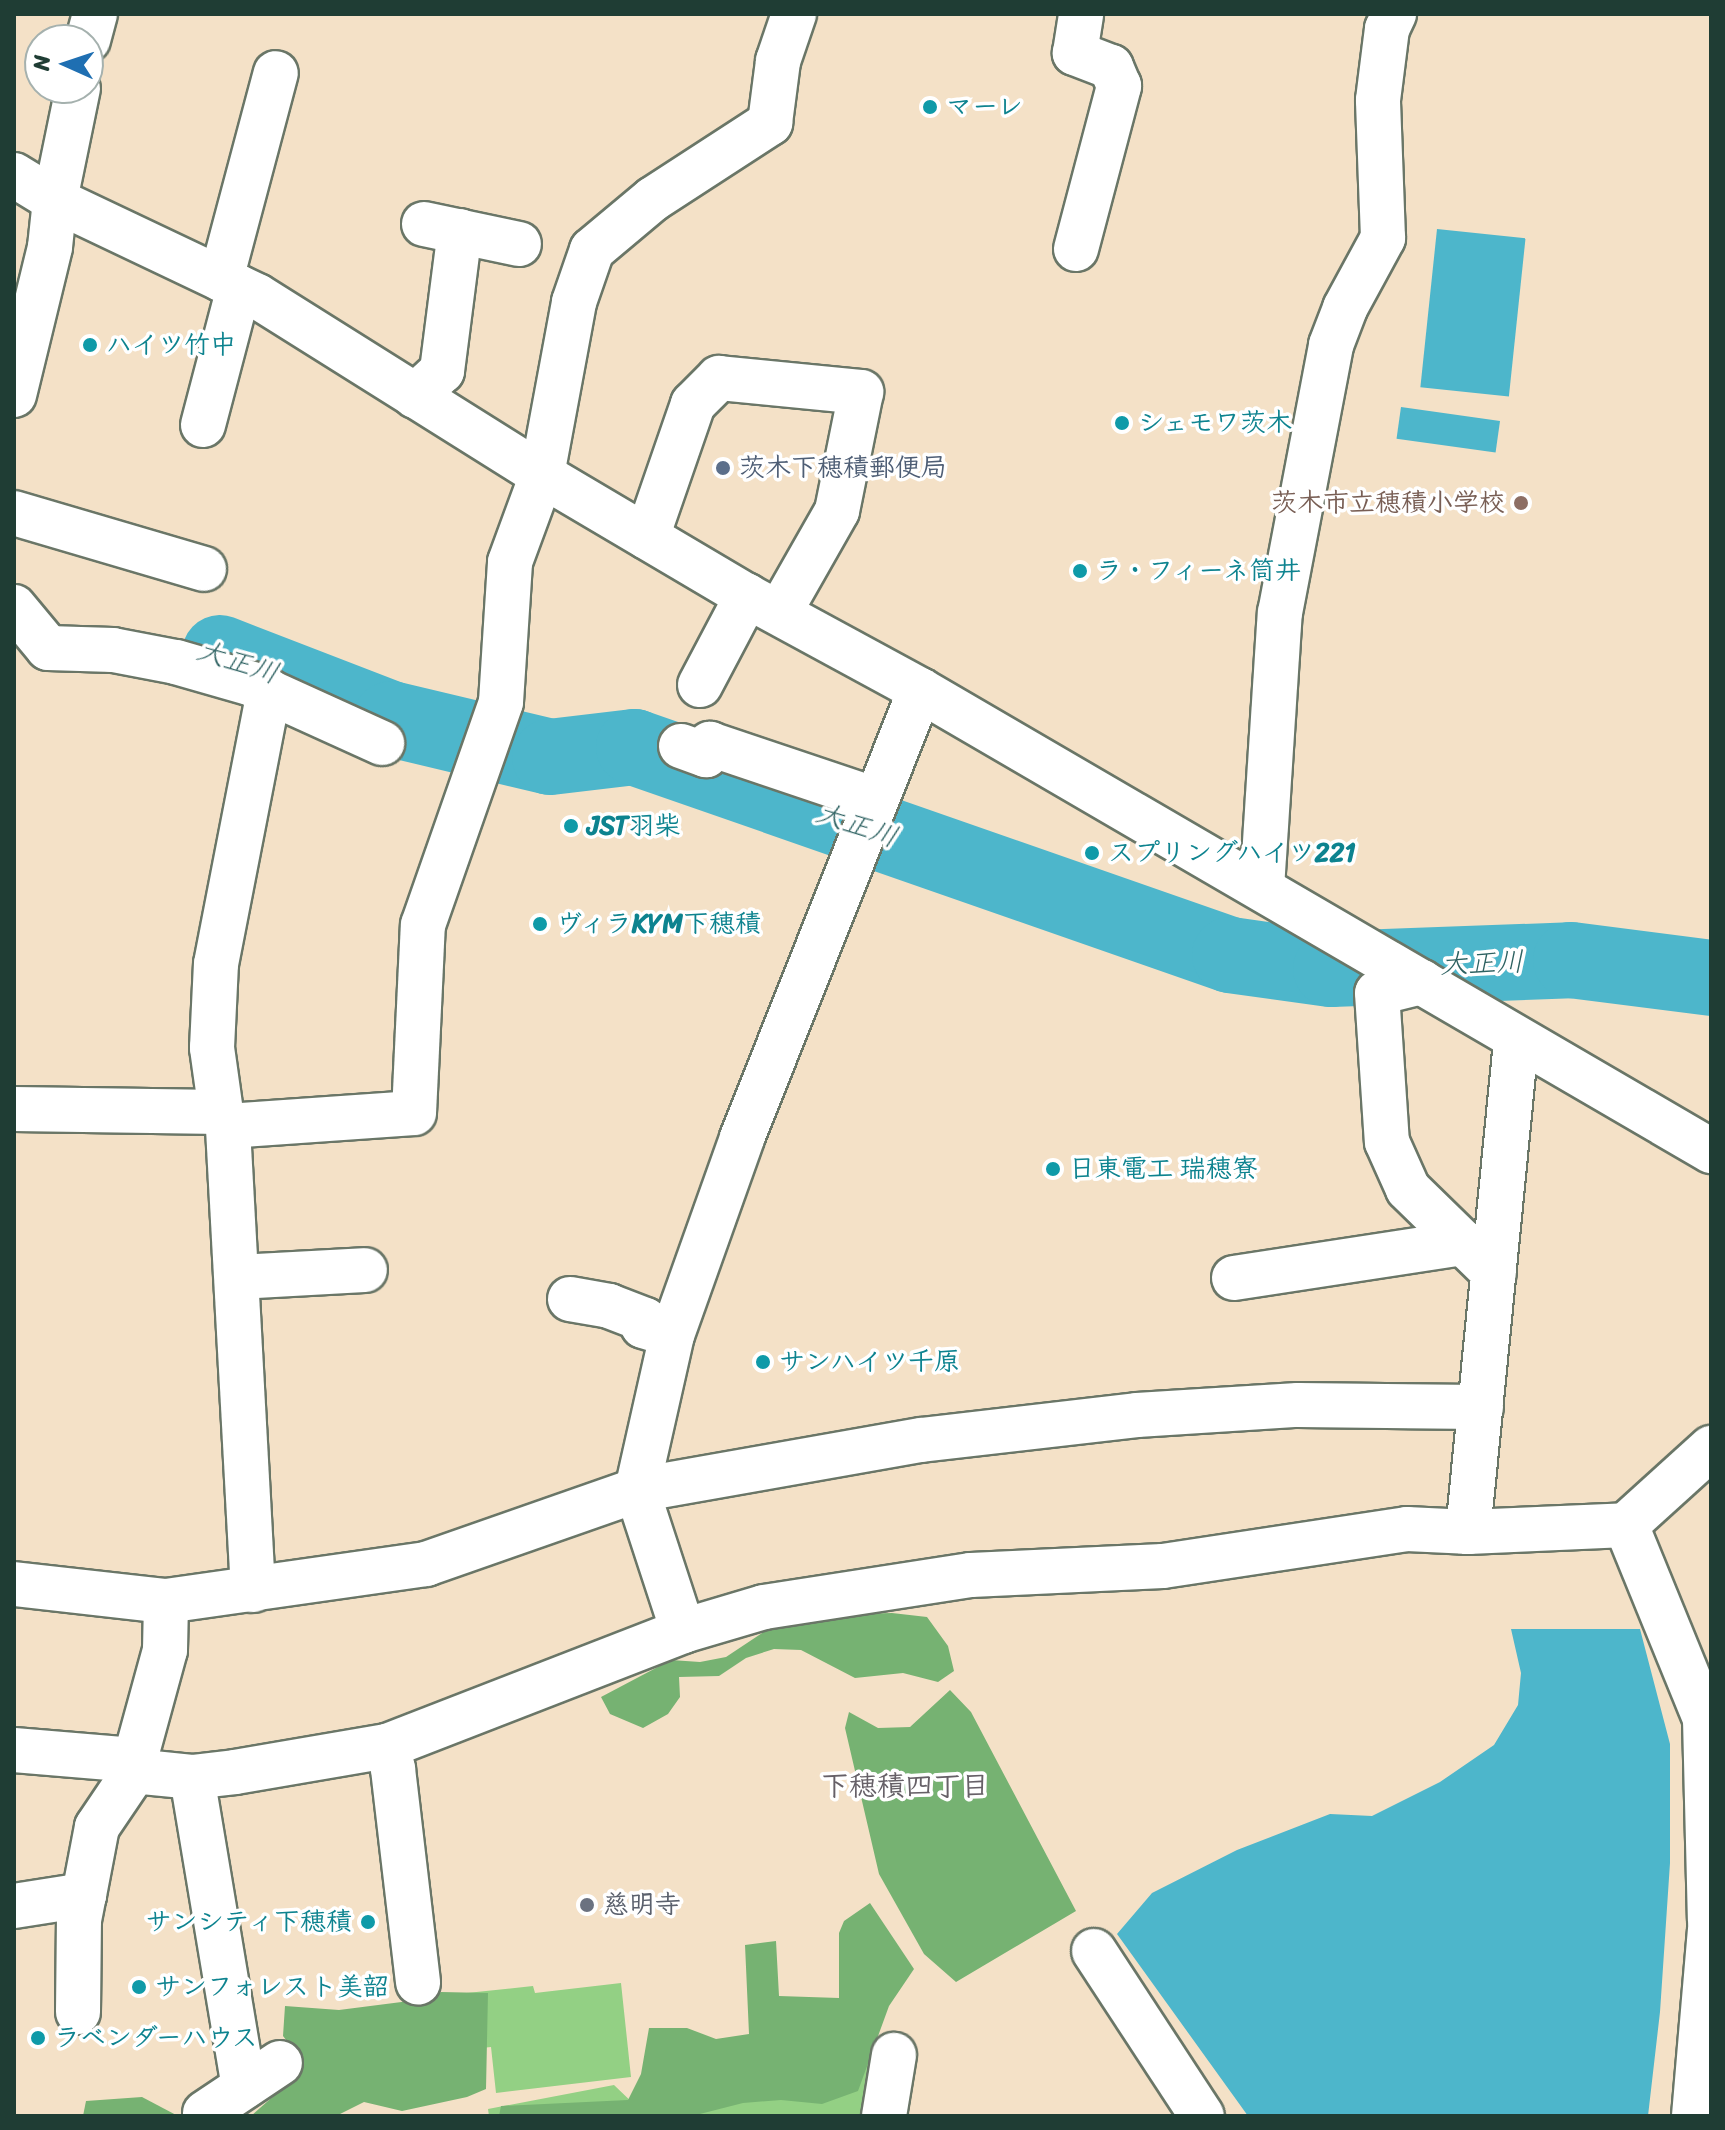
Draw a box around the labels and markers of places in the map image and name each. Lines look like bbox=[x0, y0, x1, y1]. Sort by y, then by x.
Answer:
place label: マーレ bbox=[946, 91, 1024, 123]
marker: マーレ bbox=[921, 98, 939, 116]
place label: ハイツ竹中 bbox=[106, 329, 236, 361]
marker: ハイツ竹中 bbox=[81, 336, 99, 354]
place label: シェモワ茨木 bbox=[1138, 407, 1294, 439]
marker: シェモワ茨木 bbox=[1113, 414, 1131, 432]
place label: 茨木下穂積郵便局 bbox=[739, 452, 947, 484]
marker: 茨木下穂積郵便局 bbox=[714, 459, 732, 477]
place label: 茨木市立穂積小学校 bbox=[1271, 487, 1505, 519]
marker: 茨木市立穂積小学校 bbox=[1512, 494, 1530, 512]
place label: ラ・フィーネ筒井 bbox=[1096, 555, 1304, 587]
marker: ラ・フィーネ筒井 bbox=[1071, 562, 1089, 580]
place label: JST羽柴 bbox=[587, 810, 680, 842]
marker: JST羽柴 bbox=[562, 817, 580, 835]
place label: スプリングハイツ221 bbox=[1108, 837, 1357, 869]
marker: スプリングハイツ221 bbox=[1083, 844, 1101, 862]
place label: ヴィラKYM下穂積 bbox=[556, 908, 763, 940]
marker: ヴィラKYM下穂積 bbox=[531, 915, 549, 933]
place label: 日東電工 瑞穂寮 bbox=[1069, 1153, 1258, 1185]
marker: 日東電工 瑞穂寮 bbox=[1044, 1160, 1062, 1178]
place label: サンハイツ千原 bbox=[779, 1346, 961, 1378]
marker: サンハイツ千原 bbox=[754, 1353, 772, 1371]
place label: 慈明寺 bbox=[603, 1889, 681, 1921]
marker: 慈明寺 bbox=[578, 1896, 596, 1914]
place label: サンシティ下穂積 bbox=[144, 1906, 352, 1938]
marker: サンシティ下穂積 bbox=[359, 1913, 377, 1931]
place label: サンフォレスト美韶 bbox=[155, 1971, 389, 2003]
marker: サンフォレスト美韶 bbox=[130, 1978, 148, 1996]
place label: ラベンダーハウス bbox=[54, 2022, 259, 2054]
marker: ラベンダーハウス bbox=[29, 2029, 47, 2047]

